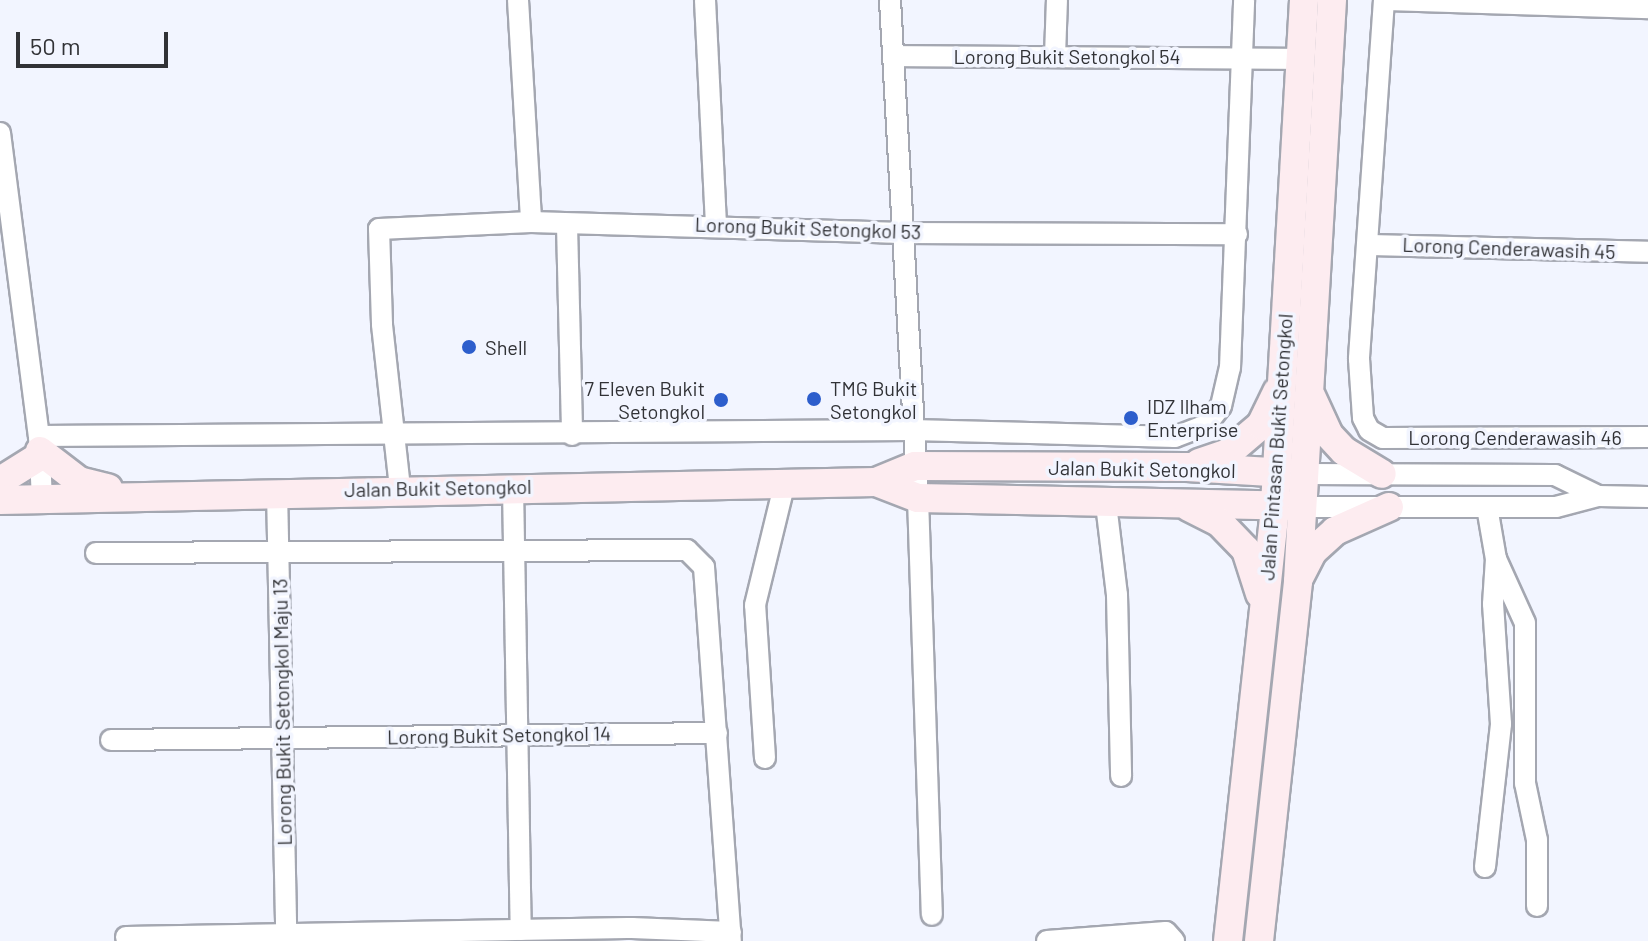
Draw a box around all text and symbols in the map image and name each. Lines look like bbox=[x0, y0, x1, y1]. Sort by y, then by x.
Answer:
scale bar bbox=[20, 16, 172, 66]
text: 50 m bbox=[30, 31, 81, 60]
street label: Lorong Bukit Setongkol 54 bbox=[953, 44, 1181, 68]
street label: Lorong Bukit Setongkol 53 bbox=[694, 212, 922, 244]
street label: Lorong Cenderawasih 45 bbox=[1402, 232, 1616, 264]
street label: Jalan Pintasan Bukit Setongkol bbox=[1255, 313, 1297, 581]
place label: Shell bbox=[485, 335, 527, 359]
marker: Shell bbox=[460, 338, 478, 356]
place label: 7 Eleven Bukit Setongkol bbox=[584, 376, 705, 423]
place label: TMG Bukit Setongkol bbox=[830, 376, 917, 423]
marker: TMG Bukit Setongkol bbox=[805, 390, 823, 408]
marker: 7 Eleven Bukit Setongkol bbox=[712, 391, 730, 409]
place label: IDZ Ilham Enterprise bbox=[1147, 394, 1238, 441]
marker: IDZ Ilham Enterprise bbox=[1122, 409, 1140, 427]
street label: Lorong Cenderawasih 46 bbox=[1408, 425, 1622, 449]
street label: Jalan Bukit Setongkol bbox=[1048, 455, 1236, 483]
street label: Jalan Bukit Setongkol bbox=[344, 474, 532, 502]
street label: Lorong Bukit Setongkol Maju 13 bbox=[268, 578, 296, 846]
street label: Lorong Bukit Setongkol 14 bbox=[387, 721, 611, 749]

